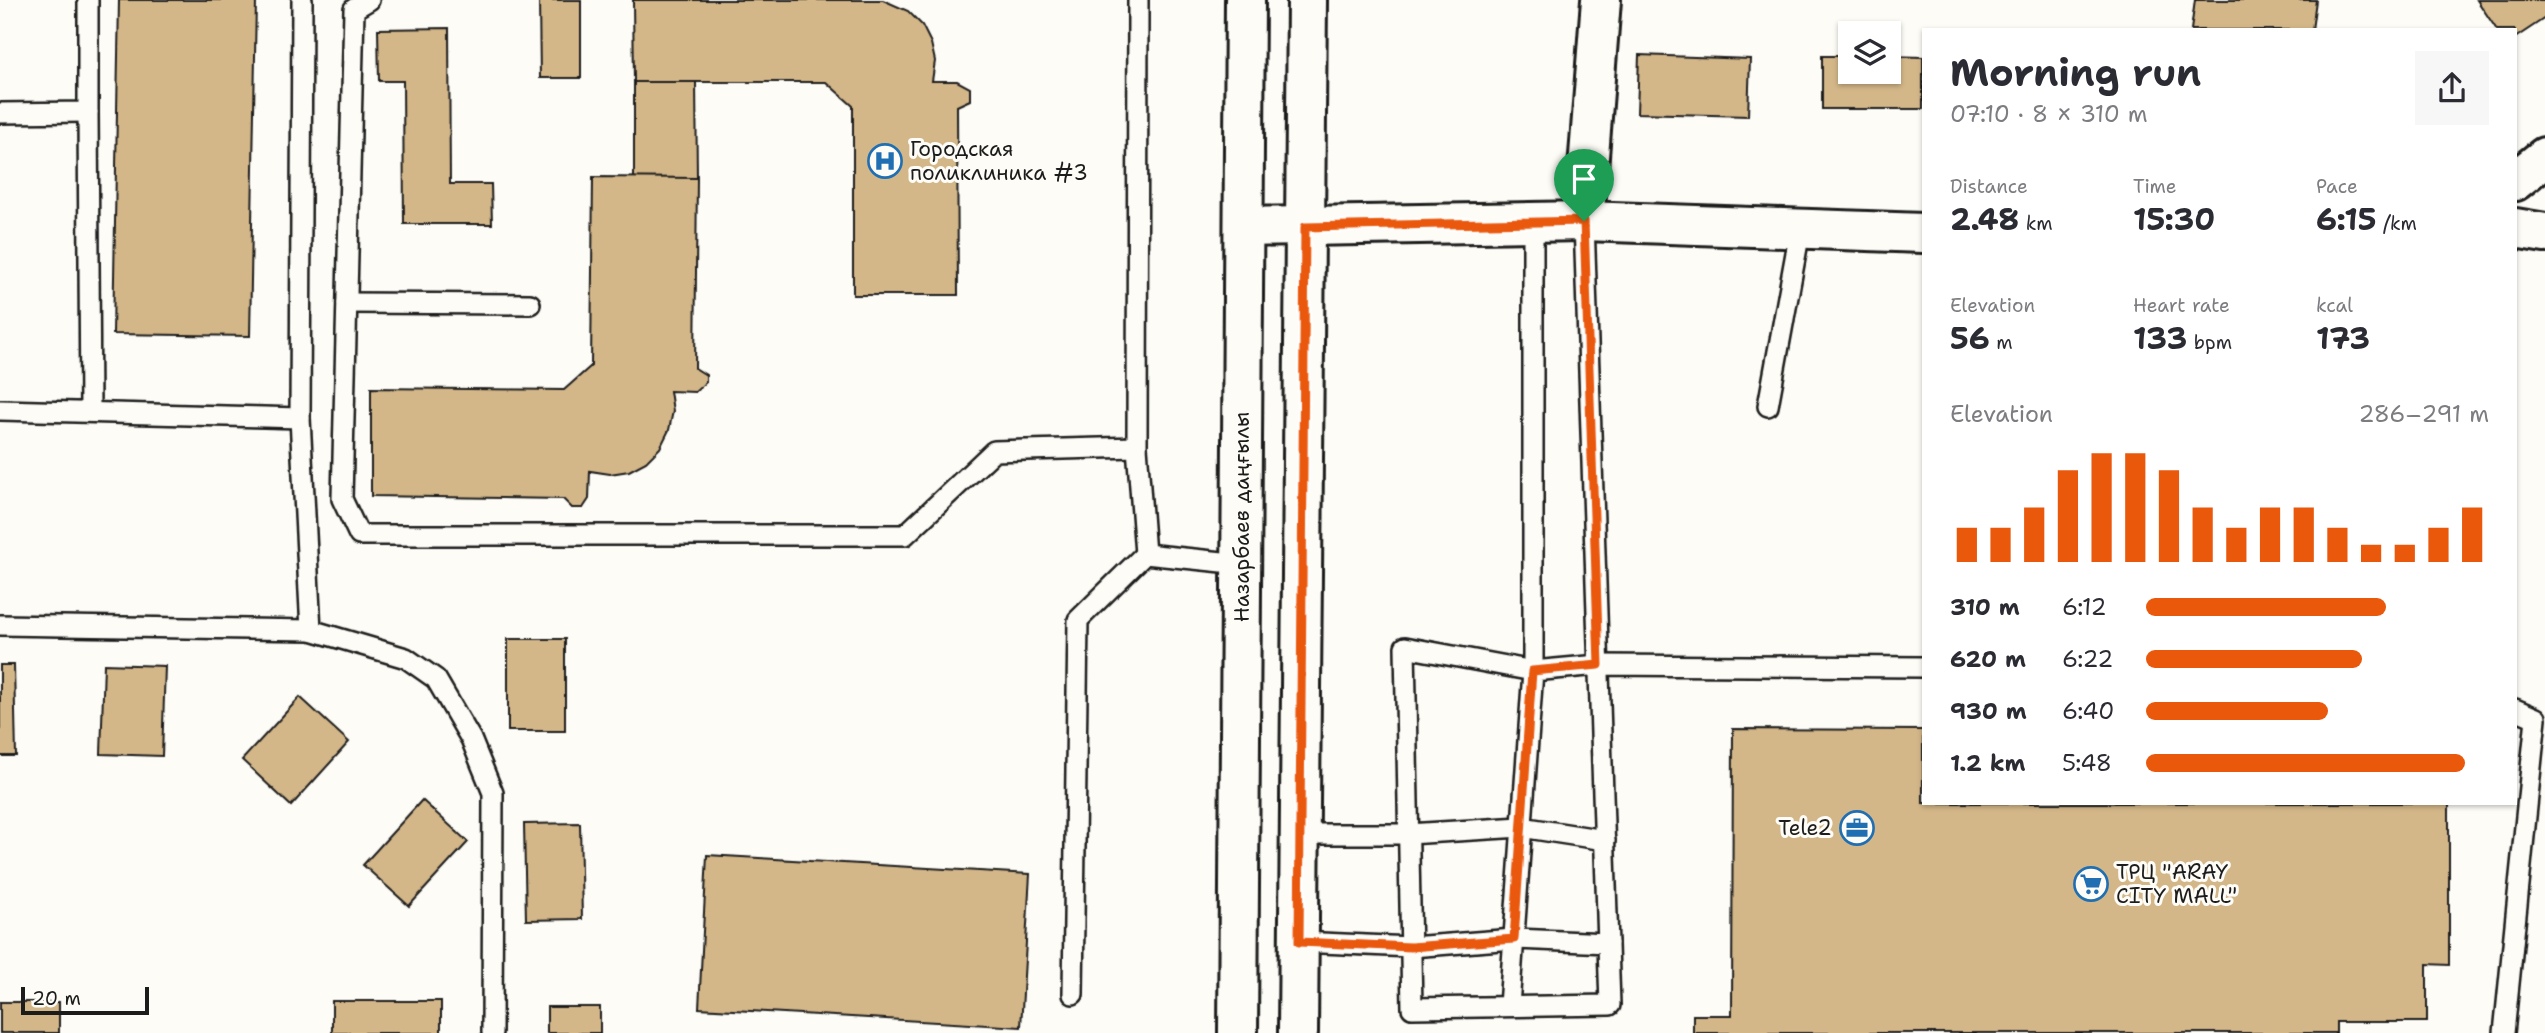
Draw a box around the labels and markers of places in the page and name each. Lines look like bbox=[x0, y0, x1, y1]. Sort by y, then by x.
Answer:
place label: Городская поликлиника #3 bbox=[910, 135, 1088, 187]
hospital icon: Городская поликлиника #3 bbox=[866, 142, 904, 180]
pin bbox=[1554, 149, 1614, 221]
office icon: Tele2 bbox=[1838, 809, 1876, 847]
place label: Tele2 bbox=[1778, 814, 1832, 842]
place label: ТРЦ "ARAY CITY MALL" bbox=[2116, 858, 2237, 910]
supermarket icon: ТРЦ "ARAY CITY MALL" bbox=[2072, 865, 2110, 903]

